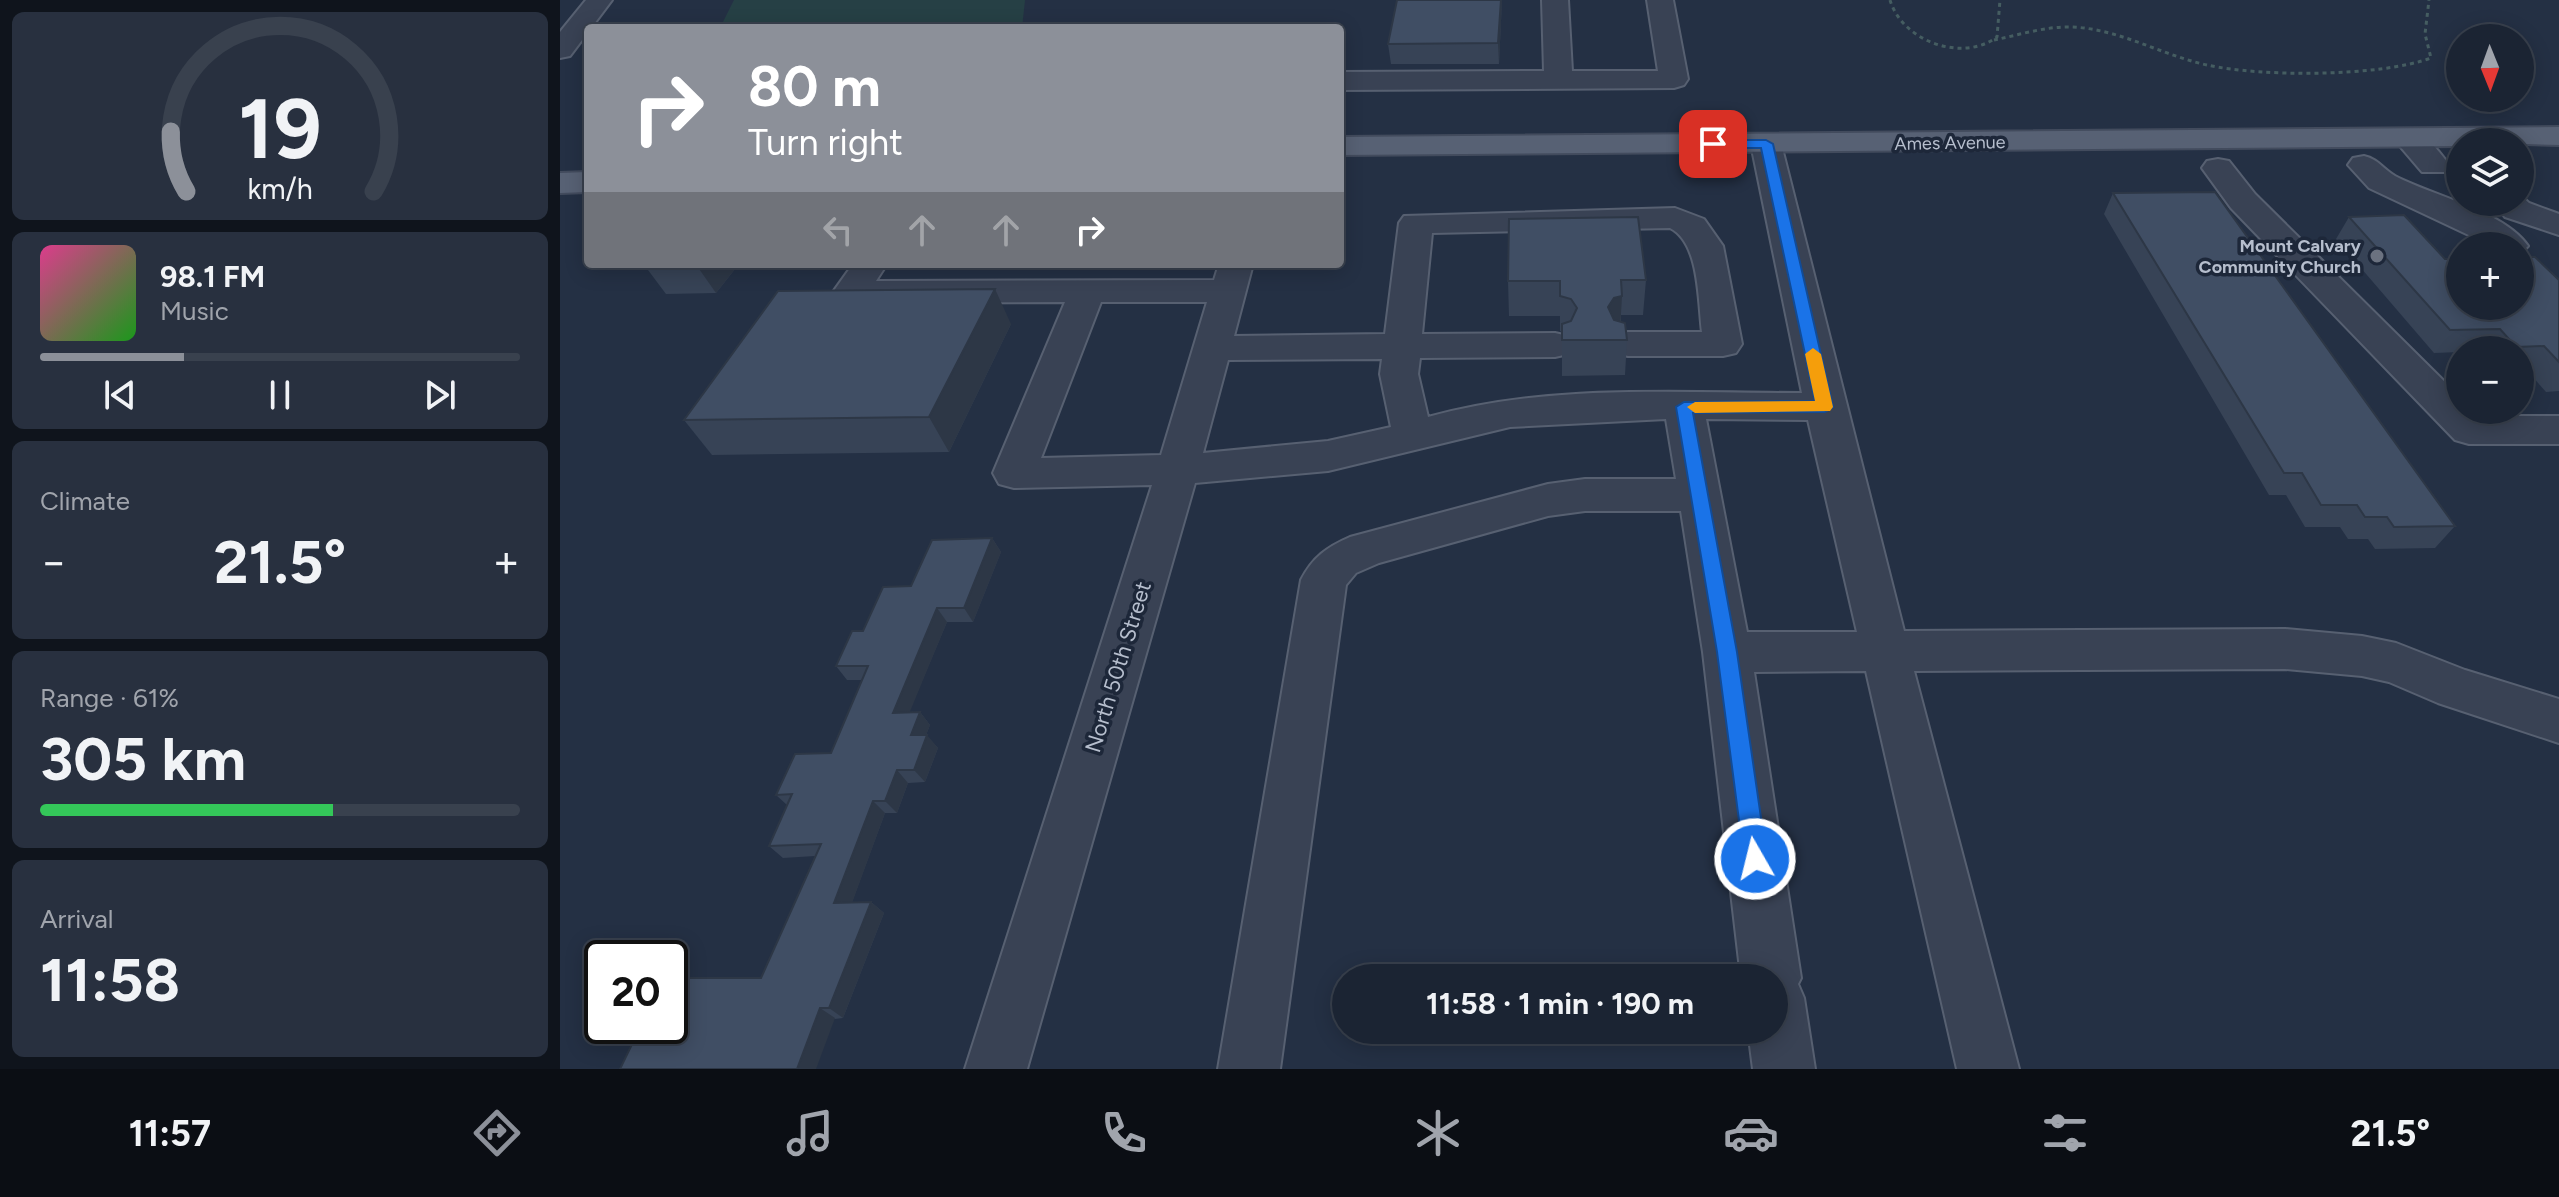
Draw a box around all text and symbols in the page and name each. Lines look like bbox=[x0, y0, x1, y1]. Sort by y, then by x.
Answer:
north arrow bbox=[2446, 24, 2534, 112]
map controls bbox=[2446, 24, 2534, 424]
text: 80 m bbox=[748, 53, 881, 120]
icon: right bbox=[616, 56, 720, 160]
text: 19 bbox=[238, 79, 322, 179]
pin bbox=[1679, 110, 1747, 178]
text: Turn right bbox=[748, 121, 903, 164]
icon: arrive bbox=[1691, 122, 1735, 166]
button: layers bbox=[2446, 128, 2534, 216]
street label: Ames Avenue bbox=[1894, 131, 2006, 155]
text: km/h bbox=[247, 172, 313, 206]
icon: left bbox=[816, 208, 860, 252]
icon: ahead bbox=[900, 208, 944, 252]
icon: ahead bbox=[984, 208, 1028, 252]
icon: right bbox=[1068, 208, 1112, 252]
button: + bbox=[2446, 232, 2534, 320]
place label: Mount Calvary Community Church bbox=[2199, 235, 2362, 278]
marker: Mount Calvary Community Church bbox=[2368, 247, 2386, 265]
text: 98.1 FM bbox=[160, 258, 265, 295]
text: Music bbox=[160, 295, 229, 327]
button: − bbox=[2446, 336, 2534, 424]
icon: previous bbox=[98, 373, 142, 417]
icon: pause bbox=[258, 373, 302, 417]
icon: next bbox=[418, 373, 462, 417]
text: Climate bbox=[40, 485, 130, 517]
text: 21.5° bbox=[214, 526, 346, 598]
text: − bbox=[40, 535, 67, 588]
text: + bbox=[493, 535, 520, 588]
street label: North 50th Street bbox=[1079, 578, 1157, 756]
text: Range · 61% bbox=[40, 682, 179, 714]
text: 305 km bbox=[40, 723, 246, 795]
position arrow bbox=[1713, 817, 1797, 901]
text: Arrival bbox=[40, 903, 113, 935]
speed limit sign: 20 bbox=[584, 940, 688, 1044]
text: 11:58 bbox=[40, 944, 180, 1016]
text: 11:58 · 1 min · 190 m bbox=[1426, 985, 1694, 1022]
icon: directions bbox=[469, 1105, 525, 1161]
icon: music bbox=[782, 1105, 838, 1161]
icon: phone bbox=[1096, 1105, 1152, 1161]
icon: climate bbox=[1410, 1105, 1466, 1161]
icon: car bbox=[1723, 1105, 1779, 1161]
icon: filters bbox=[2037, 1105, 2093, 1161]
text: 11:57 bbox=[129, 1112, 211, 1155]
text: 21.5° bbox=[2351, 1112, 2430, 1155]

